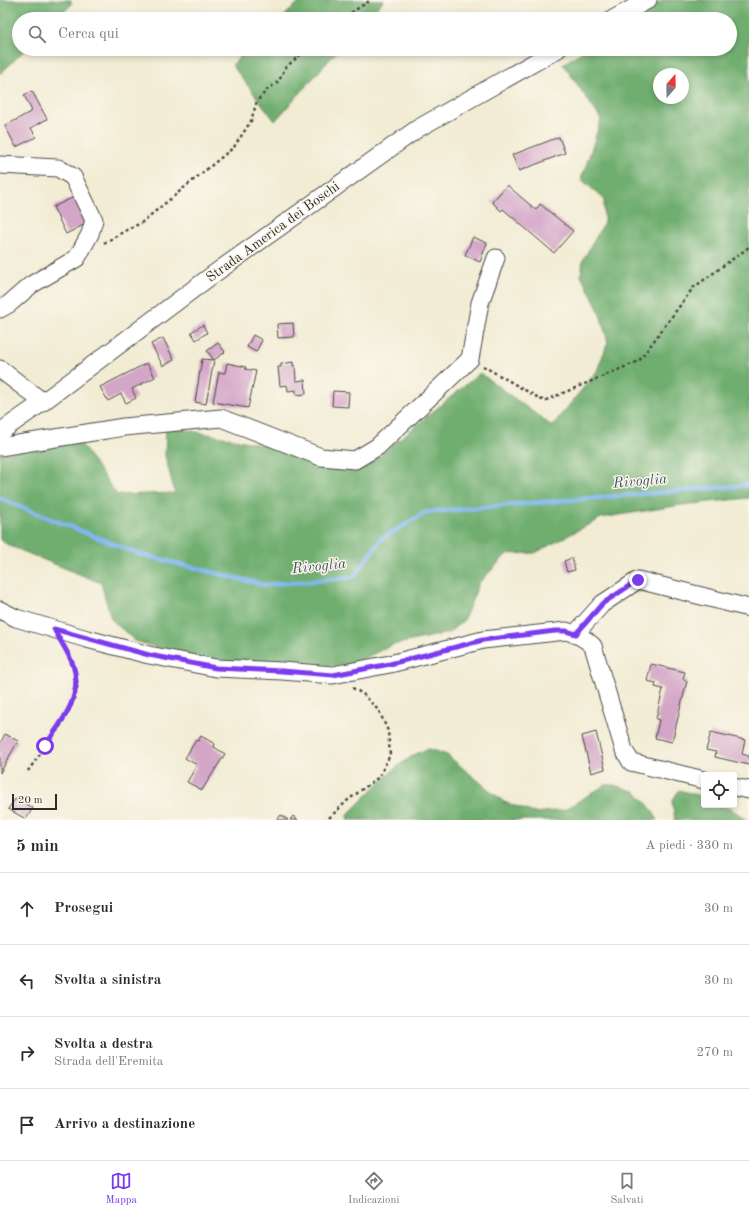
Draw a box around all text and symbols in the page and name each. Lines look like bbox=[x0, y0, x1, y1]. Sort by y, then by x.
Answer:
search box bbox=[12, 12, 737, 56]
icon: search bbox=[26, 23, 48, 45]
text: Cerca qui bbox=[58, 27, 119, 42]
north arrow bbox=[653, 68, 689, 104]
street label: Strada America dei Boschi bbox=[204, 179, 342, 285]
water label: Rivoglia bbox=[611, 472, 668, 492]
water label: Rivoglia bbox=[290, 557, 347, 577]
route end bbox=[629, 571, 647, 589]
route start bbox=[36, 737, 54, 755]
map controls bbox=[701, 772, 737, 808]
button: locate bbox=[701, 772, 737, 808]
scale bar bbox=[12, 792, 57, 811]
text: 20 m bbox=[18, 795, 43, 806]
text: 5 min bbox=[16, 838, 59, 855]
text: A piedi · 330 m bbox=[645, 839, 733, 852]
icon: ahead bbox=[16, 898, 38, 920]
text: Prosegui bbox=[54, 901, 113, 916]
text: 30 m bbox=[704, 902, 733, 915]
icon: left bbox=[16, 970, 38, 992]
text: Svolta a sinistra bbox=[54, 973, 161, 988]
text: 30 m bbox=[704, 974, 733, 987]
text: Svolta a destra bbox=[54, 1037, 153, 1052]
icon: right bbox=[16, 1042, 38, 1064]
text: 270 m bbox=[696, 1046, 733, 1059]
text: Strada dell'Eremita bbox=[54, 1055, 163, 1068]
icon: arrive bbox=[16, 1114, 38, 1136]
text: Arrivo a destinazione bbox=[54, 1117, 195, 1132]
tab: Mappa bbox=[106, 1170, 137, 1208]
tab: Indicazioni bbox=[348, 1170, 399, 1208]
tab: Salvati bbox=[611, 1170, 643, 1208]

